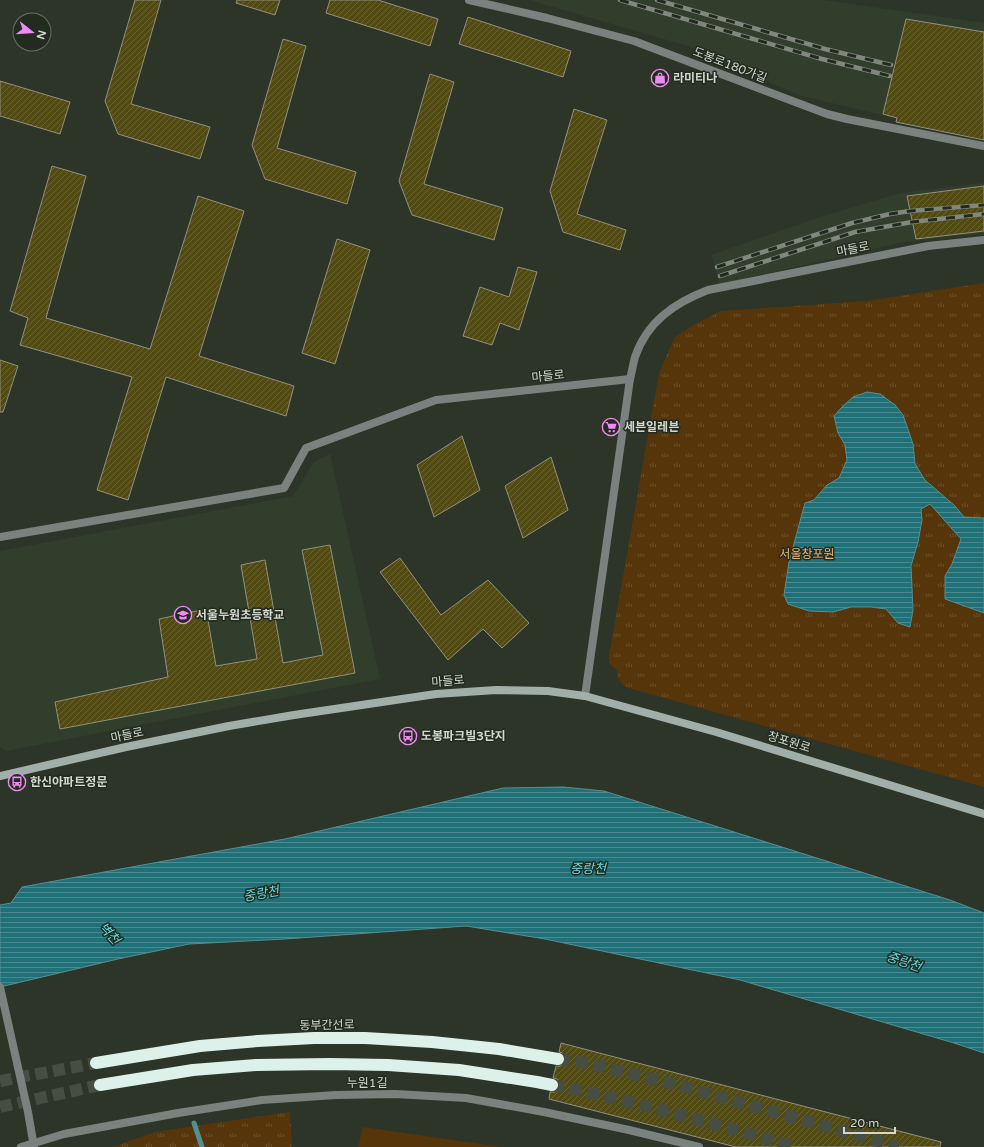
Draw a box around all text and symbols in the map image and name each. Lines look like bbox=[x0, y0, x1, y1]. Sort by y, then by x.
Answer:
north arrow bbox=[12, 12, 52, 52]
text: N bbox=[34, 29, 49, 41]
street label: 도봉로180가길 bbox=[691, 45, 769, 85]
shop icon: 라미티나 bbox=[650, 68, 670, 88]
place label: 라미티나 bbox=[673, 71, 717, 85]
street label: 마들로 bbox=[835, 239, 871, 259]
street label: 마들로 bbox=[531, 367, 565, 385]
supermarket icon: 세븐일레븐 bbox=[601, 417, 621, 437]
place label: 세븐일레븐 bbox=[624, 420, 679, 434]
park label: 서울창포원 bbox=[779, 547, 835, 561]
school or university icon: 서울누원초등학교 bbox=[173, 605, 193, 625]
place label: 서울누원초등학교 bbox=[196, 608, 284, 622]
street label: 마들로 bbox=[431, 673, 465, 689]
street label: 마들로 bbox=[109, 725, 145, 745]
bus stop icon: 도봉파크빌3단지 bbox=[398, 726, 418, 746]
place label: 도봉파크빌3단지 bbox=[421, 729, 506, 743]
street label: 창포원로 bbox=[766, 729, 812, 755]
bus stop icon: 한신아파트정문 bbox=[7, 772, 27, 792]
place label: 한신아파트정문 bbox=[30, 775, 107, 789]
water label: 중랑천 bbox=[570, 861, 607, 877]
water label: 중랑천 bbox=[242, 883, 281, 905]
water label: 벽천 bbox=[95, 919, 124, 949]
water label: 중랑천 bbox=[884, 949, 924, 976]
street label: 동부간선로 bbox=[299, 1018, 355, 1032]
street label: 누원1길 bbox=[347, 1076, 387, 1090]
scale bar bbox=[844, 1109, 895, 1135]
text: 20 m bbox=[850, 1116, 879, 1130]

